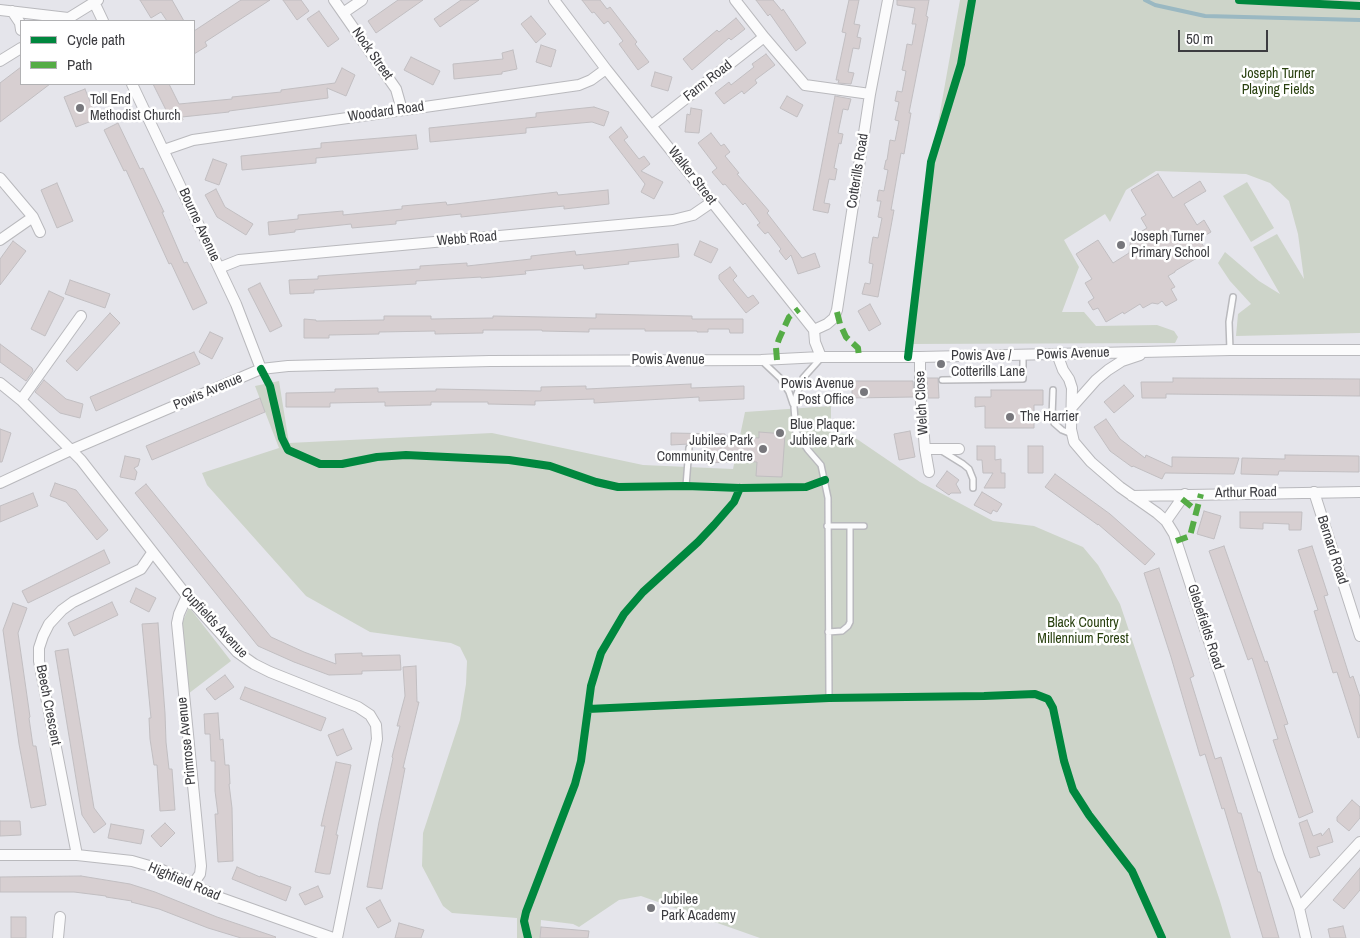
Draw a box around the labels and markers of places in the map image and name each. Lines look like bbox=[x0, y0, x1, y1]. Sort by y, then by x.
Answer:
place label: Toll End Methodist Church bbox=[90, 92, 181, 124]
marker: Toll End Methodist Church bbox=[74, 102, 86, 114]
place label: Joseph Turner Primary School bbox=[1131, 229, 1209, 262]
marker: Joseph Turner Primary School bbox=[1115, 239, 1127, 251]
place label: Powis Ave / Cotterills Lane bbox=[951, 348, 1025, 381]
marker: Powis Ave / Cotterills Lane bbox=[935, 358, 947, 370]
place label: Powis Avenue Post Office bbox=[781, 376, 854, 408]
marker: Powis Avenue Post Office bbox=[858, 386, 870, 398]
place label: The Harrier bbox=[1020, 409, 1079, 425]
marker: The Harrier bbox=[1004, 411, 1016, 423]
place label: Blue Plaque: Jubilee Park bbox=[790, 417, 855, 450]
marker: Blue Plaque: Jubilee Park bbox=[774, 427, 786, 439]
place label: Jubilee Park Community Centre bbox=[657, 433, 753, 466]
marker: Jubilee Park Community Centre bbox=[757, 443, 769, 455]
place label: Jubilee Park Academy bbox=[661, 892, 736, 924]
marker: Jubilee Park Academy bbox=[645, 902, 657, 914]

